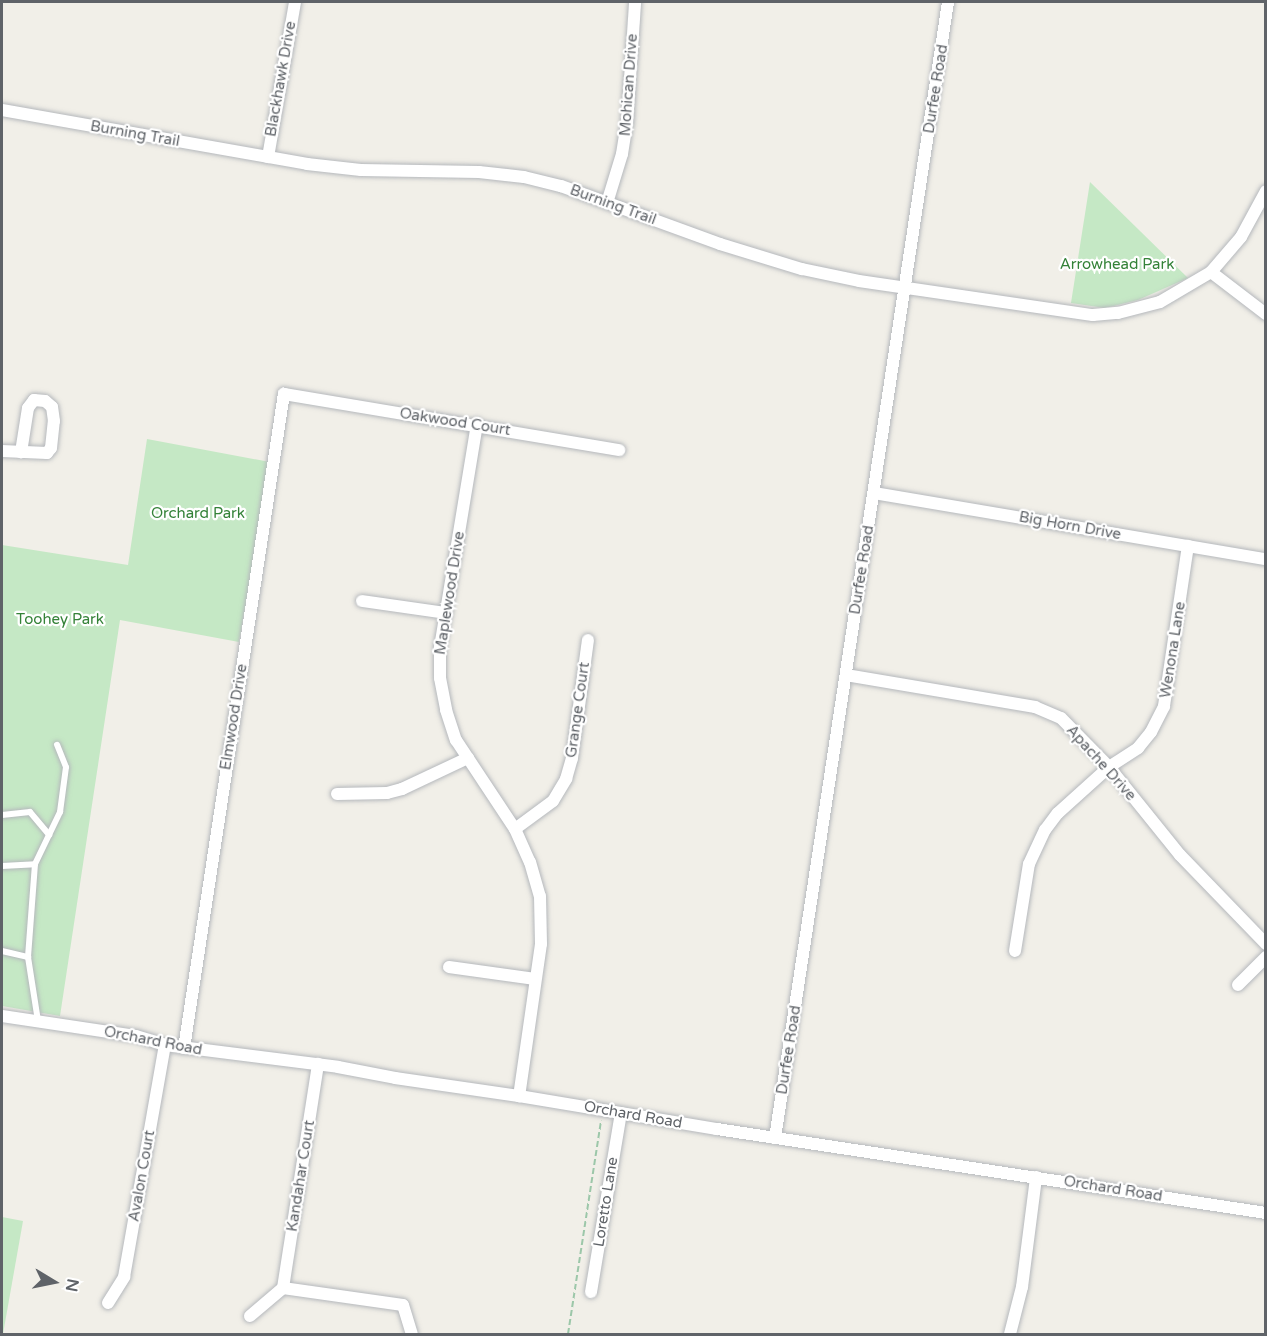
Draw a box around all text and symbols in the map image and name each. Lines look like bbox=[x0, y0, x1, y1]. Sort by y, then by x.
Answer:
street label: Blackhawk Drive bbox=[262, 20, 300, 138]
street label: Mohican Drive bbox=[616, 33, 642, 137]
street label: Durfee Road bbox=[920, 43, 952, 135]
street label: Burning Trail bbox=[89, 117, 181, 151]
street label: Burning Trail bbox=[567, 181, 659, 229]
park label: Arrowhead Park bbox=[1060, 256, 1174, 274]
street label: Oakwood Court bbox=[398, 404, 512, 440]
park label: Orchard Park bbox=[151, 505, 245, 523]
street label: Big Horn Drive bbox=[1018, 508, 1122, 544]
street label: Durfee Road bbox=[846, 524, 878, 616]
street label: Maplewood Drive bbox=[431, 530, 469, 656]
street label: Wenona Lane bbox=[1156, 600, 1190, 700]
park label: Toohey Park bbox=[16, 611, 104, 629]
street label: Grange Court bbox=[562, 661, 594, 759]
street label: Elmwood Drive bbox=[217, 663, 251, 771]
street label: Apache Drive bbox=[1062, 722, 1140, 804]
street label: Durfee Road bbox=[773, 1004, 805, 1096]
street label: Orchard Road bbox=[102, 1023, 204, 1059]
street label: Orchard Road bbox=[582, 1097, 684, 1133]
street label: Kandahar Court bbox=[283, 1119, 319, 1233]
street label: Avalon Court bbox=[125, 1129, 159, 1223]
street label: Loretto Lane bbox=[590, 1156, 622, 1248]
street label: Orchard Road bbox=[1062, 1172, 1164, 1206]
north arrow bbox=[24, 1252, 84, 1312]
text: N bbox=[61, 1277, 83, 1293]

